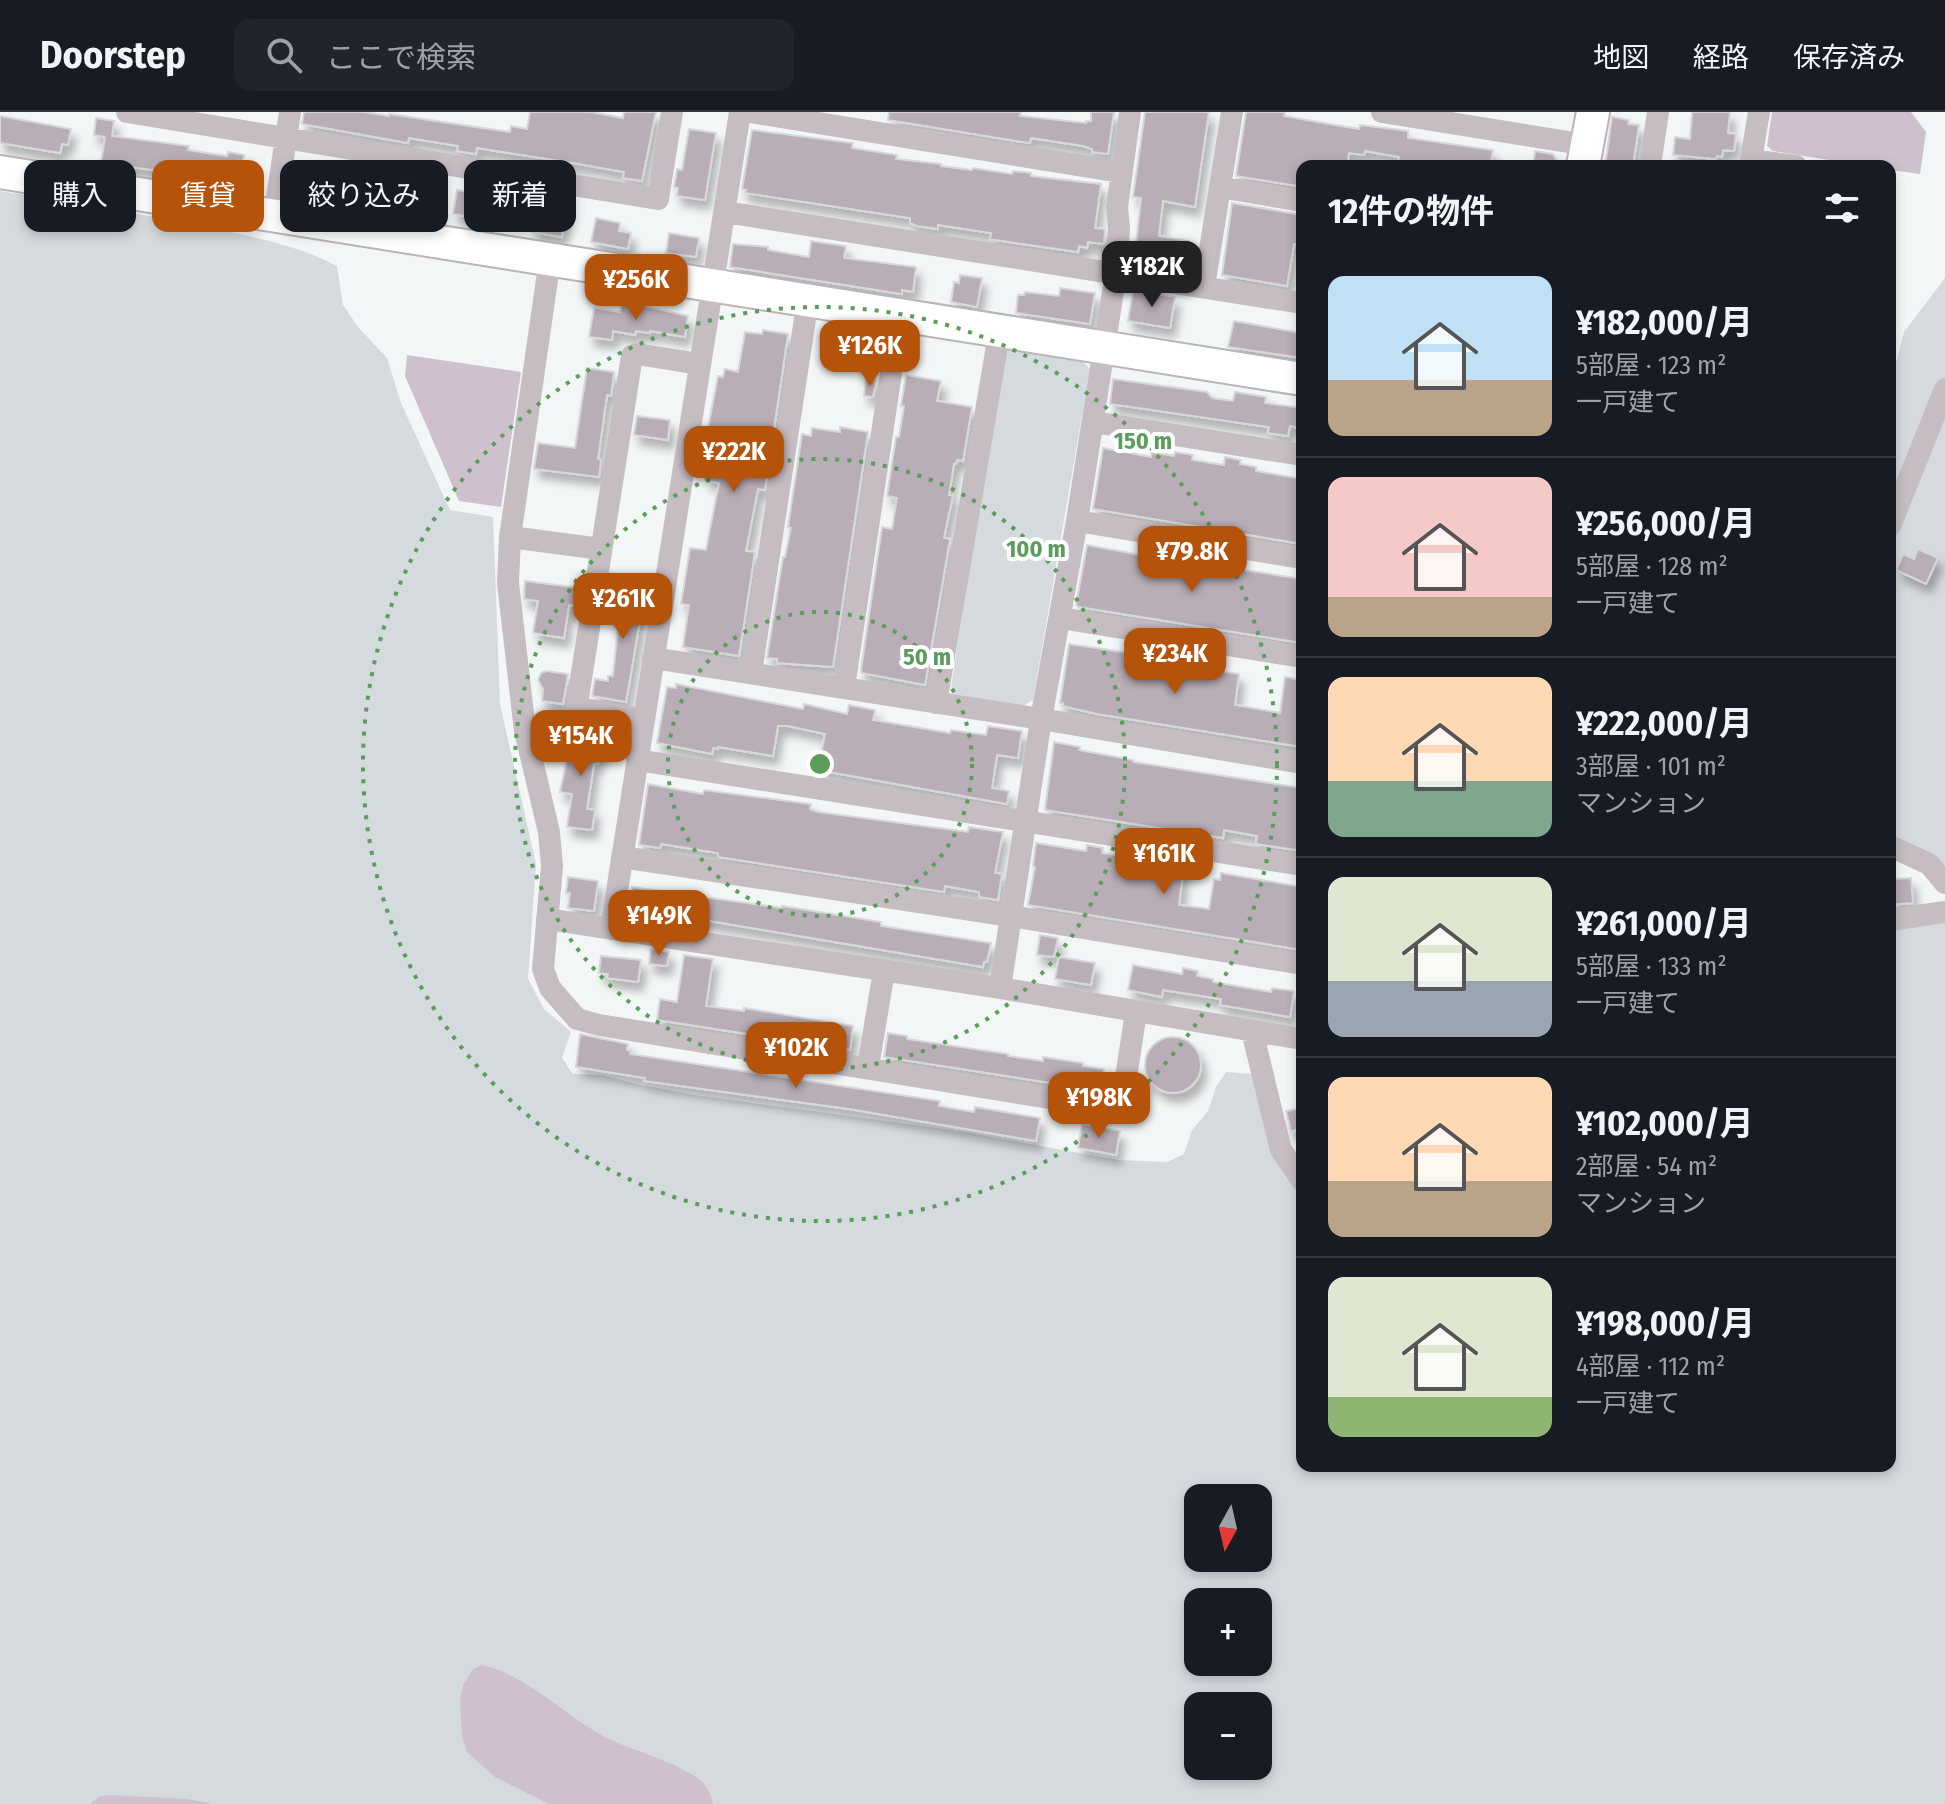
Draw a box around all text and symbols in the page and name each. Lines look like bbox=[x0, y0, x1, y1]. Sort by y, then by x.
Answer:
search box bbox=[234, 19, 794, 91]
text: Doorstep bbox=[40, 32, 186, 78]
icon: search bbox=[262, 33, 306, 77]
text: ここで検索 bbox=[326, 40, 476, 76]
text: 地図 bbox=[1593, 41, 1649, 74]
text: 経路 bbox=[1693, 41, 1749, 74]
text: 保存済み bbox=[1793, 41, 1905, 74]
chip: 購入 bbox=[24, 160, 136, 232]
chip: 賃貸 bbox=[152, 160, 264, 232]
chip: 絞り込み bbox=[280, 160, 448, 232]
chip: 新着 bbox=[464, 160, 576, 232]
icon: filters bbox=[1820, 186, 1864, 230]
text: 12件の物件 bbox=[1328, 191, 1494, 232]
pin: ¥182K bbox=[1096, 241, 1208, 309]
text: ¥182K bbox=[1120, 251, 1184, 282]
pin: ¥256K bbox=[580, 254, 692, 322]
text: ¥256K bbox=[603, 264, 669, 295]
text: ¥182,000/月 bbox=[1576, 302, 1753, 343]
icon: home bbox=[1392, 308, 1488, 404]
pin: ¥126K bbox=[814, 320, 926, 388]
text: ¥126K bbox=[838, 330, 902, 361]
text: 5部屋 · 123 m² bbox=[1576, 350, 1726, 381]
text: 一戸建て bbox=[1576, 387, 1680, 418]
pin: ¥222K bbox=[678, 426, 790, 494]
text: 150 m bbox=[1114, 427, 1172, 455]
text: ¥222K bbox=[702, 436, 766, 467]
text: ¥256,000/月 bbox=[1576, 503, 1756, 544]
icon: home bbox=[1392, 509, 1488, 605]
pin: ¥79.8K bbox=[1127, 526, 1257, 594]
text: 100 m bbox=[1006, 535, 1066, 563]
text: ¥79.8K bbox=[1156, 536, 1228, 567]
text: 5部屋 · 128 m² bbox=[1576, 551, 1728, 582]
pin: ¥261K bbox=[567, 573, 679, 641]
text: ¥261K bbox=[591, 583, 655, 614]
text: 一戸建て bbox=[1576, 588, 1680, 619]
pin: ¥234K bbox=[1119, 628, 1231, 696]
text: ¥234K bbox=[1142, 638, 1208, 669]
text: 50 m bbox=[903, 643, 951, 671]
text: ¥222,000/月 bbox=[1576, 703, 1753, 744]
icon: home bbox=[1392, 709, 1488, 805]
pin: ¥154K bbox=[525, 710, 637, 778]
text: ¥154K bbox=[549, 720, 613, 751]
centre of rings bbox=[806, 750, 834, 778]
text: 3部屋 · 101 m² bbox=[1576, 751, 1726, 782]
text: マンション bbox=[1576, 788, 1706, 819]
pin: ¥161K bbox=[1108, 828, 1220, 896]
text: ¥161K bbox=[1133, 838, 1195, 869]
pin: ¥149K bbox=[603, 890, 715, 958]
text: ¥149K bbox=[626, 900, 692, 931]
text: ¥261,000/月 bbox=[1576, 903, 1752, 944]
icon: home bbox=[1392, 909, 1488, 1005]
text: 5部屋 · 133 m² bbox=[1576, 951, 1727, 982]
text: 一戸建て bbox=[1576, 988, 1680, 1019]
pin: ¥102K bbox=[740, 1022, 852, 1090]
text: ¥102K bbox=[764, 1032, 828, 1063]
pin: ¥198K bbox=[1043, 1072, 1155, 1140]
text: ¥198K bbox=[1066, 1082, 1132, 1113]
text: ¥102,000/月 bbox=[1576, 1103, 1754, 1144]
icon: home bbox=[1392, 1109, 1488, 1205]
text: 2部屋 · 54 m² bbox=[1576, 1151, 1717, 1182]
text: マンション bbox=[1576, 1188, 1706, 1219]
text: ¥198,000/月 bbox=[1576, 1303, 1755, 1344]
icon: home bbox=[1392, 1309, 1488, 1405]
text: 4部屋 · 112 m² bbox=[1576, 1351, 1725, 1382]
text: 一戸建て bbox=[1576, 1388, 1680, 1419]
north arrow bbox=[1184, 1484, 1272, 1572]
map controls bbox=[1184, 1484, 1272, 1780]
button: + bbox=[1184, 1588, 1272, 1676]
button: − bbox=[1184, 1692, 1272, 1780]

